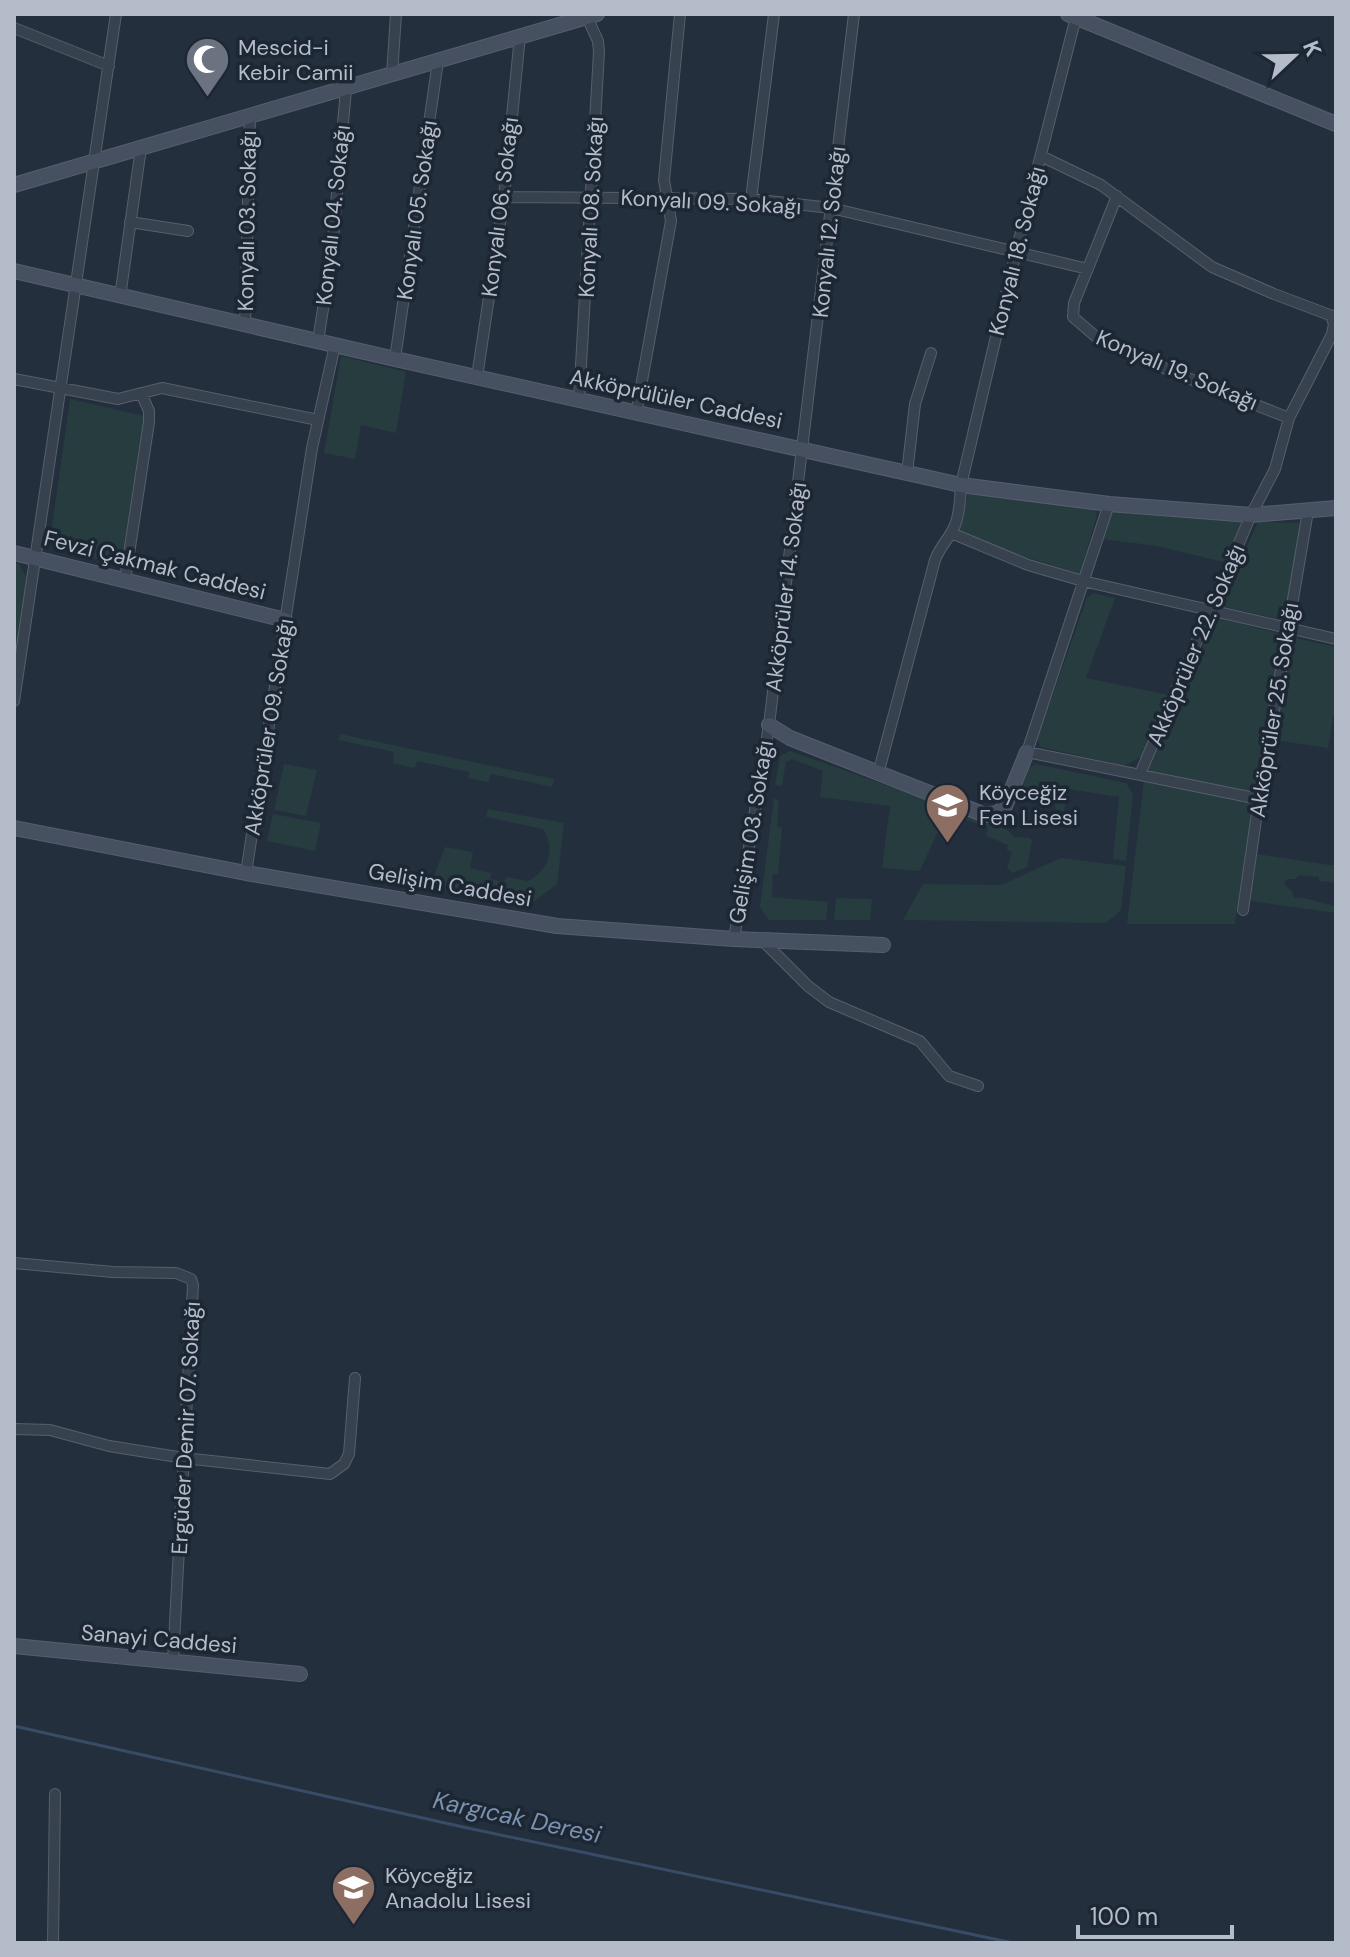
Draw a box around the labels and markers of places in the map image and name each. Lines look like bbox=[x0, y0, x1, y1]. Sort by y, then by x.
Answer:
place label: Mescid-i Kebir Camii bbox=[238, 33, 354, 87]
mosque icon: Mescid-i Kebir Camii bbox=[183, 36, 231, 99]
place label: Köyceğiz Fen Lisesi bbox=[979, 778, 1078, 832]
school or university icon: Köyceğiz Fen Lisesi bbox=[924, 781, 972, 844]
place label: Köyceğiz Anadolu Lisesi bbox=[385, 1861, 531, 1915]
school or university icon: Köyceğiz Anadolu Lisesi bbox=[330, 1864, 378, 1927]

